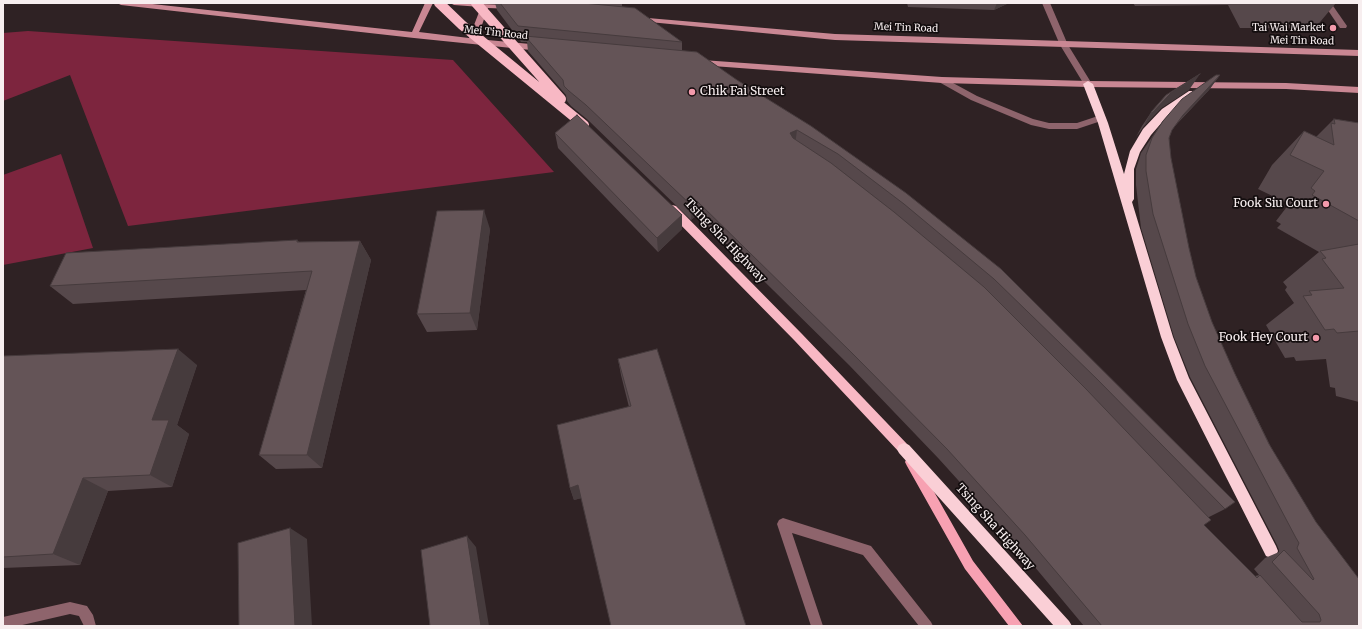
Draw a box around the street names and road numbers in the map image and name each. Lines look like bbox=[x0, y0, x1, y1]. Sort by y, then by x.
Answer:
street label: Mei Tin Road bbox=[874, 21, 938, 35]
street label: Mei Tin Road bbox=[463, 24, 529, 42]
street label: Mei Tin Road bbox=[1270, 34, 1334, 48]
street label: Tsing Sha Highway bbox=[681, 196, 769, 286]
street label: Tsing Sha Highway bbox=[952, 481, 1038, 573]

